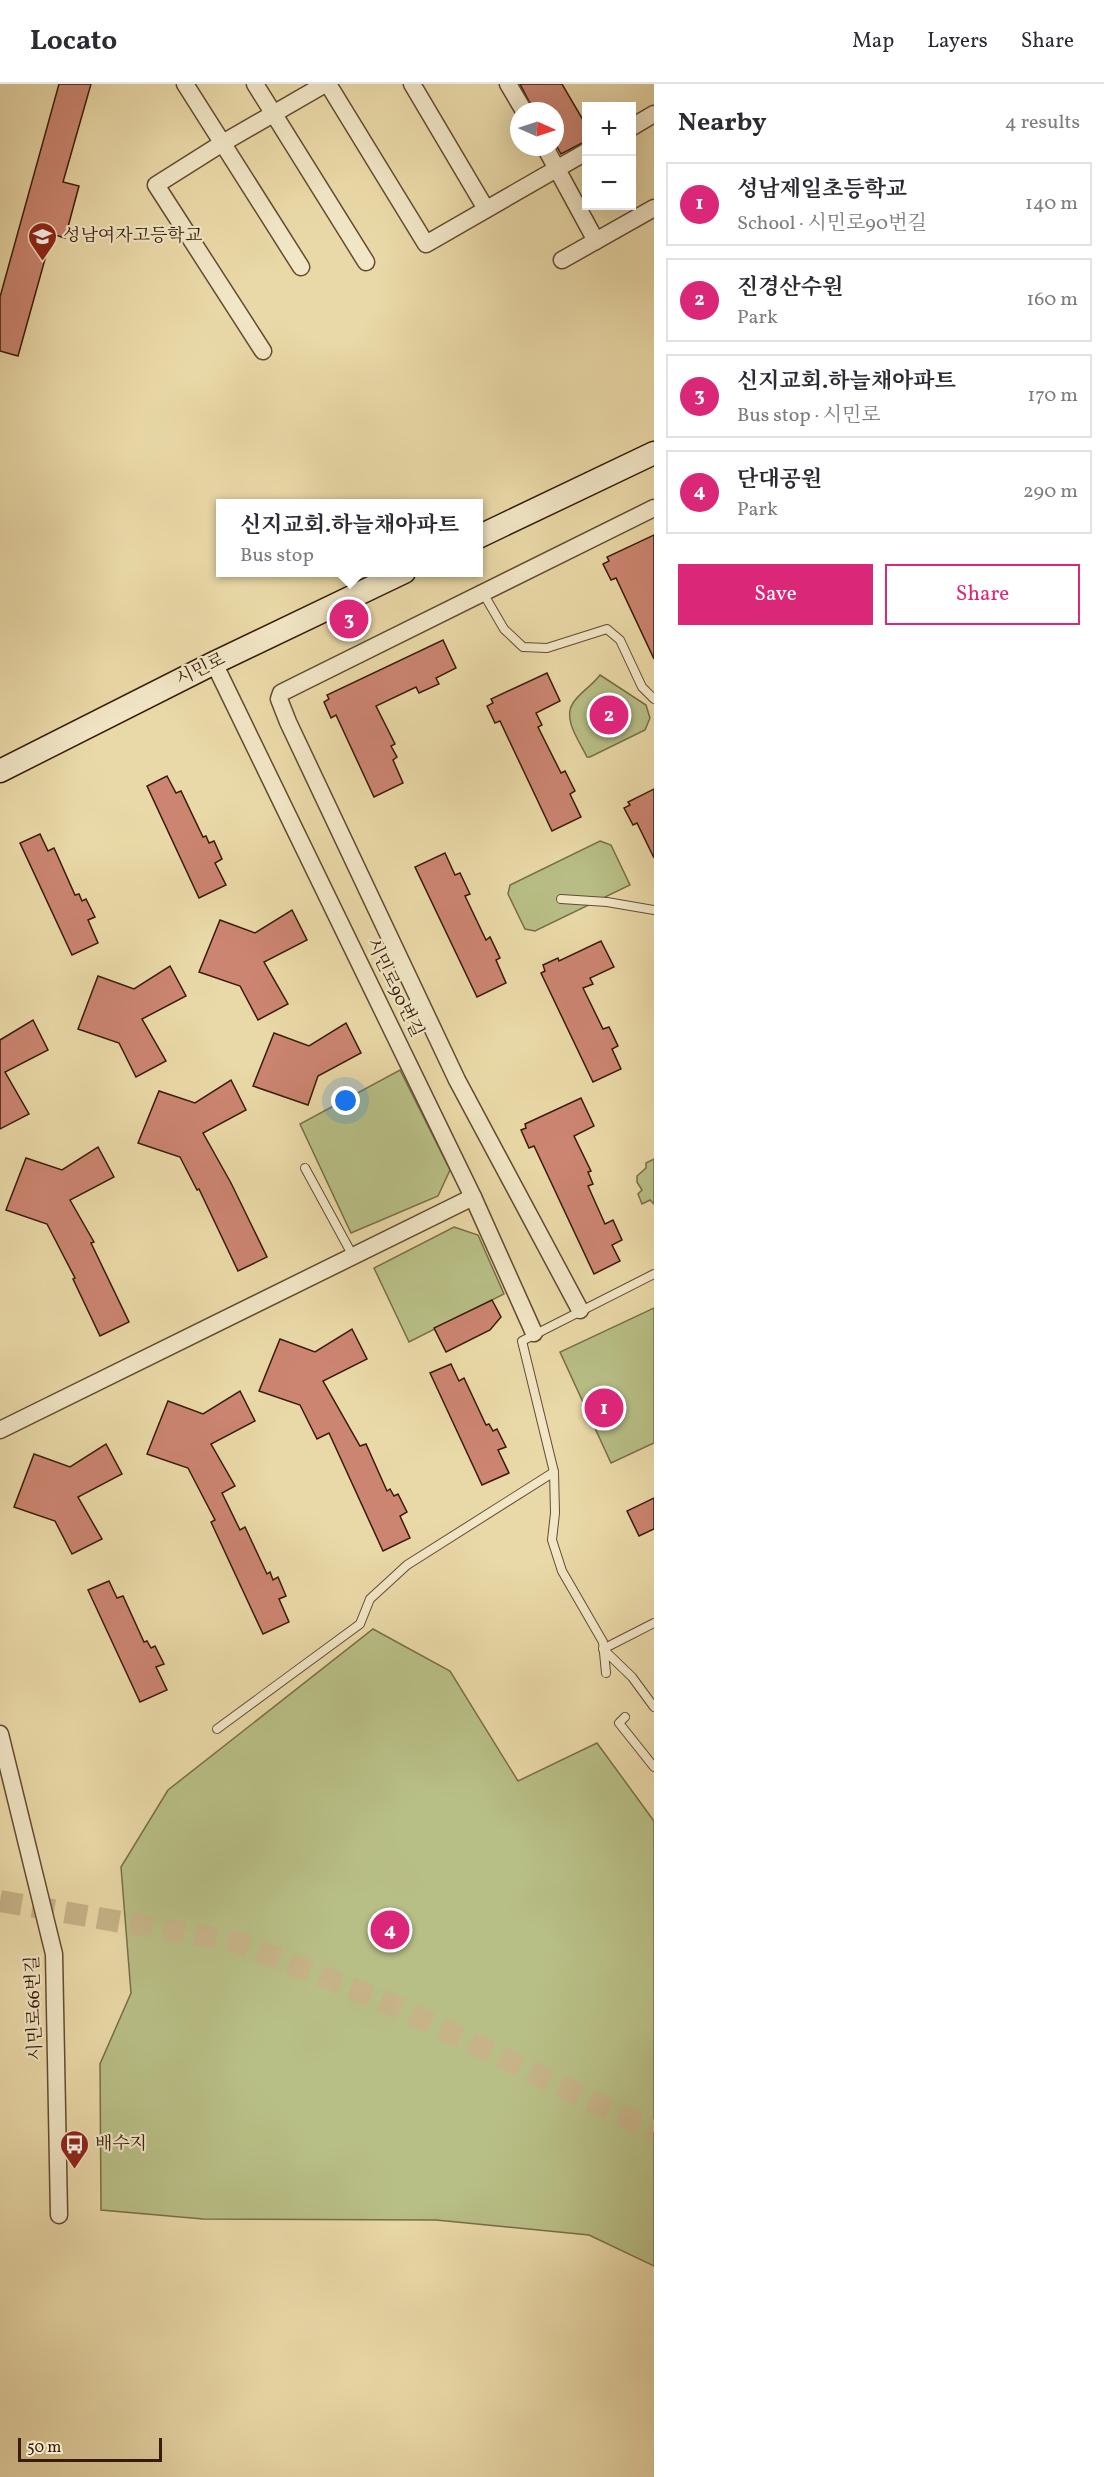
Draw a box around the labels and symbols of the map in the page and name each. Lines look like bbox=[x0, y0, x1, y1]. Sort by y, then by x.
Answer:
north arrow bbox=[510, 102, 564, 156]
school or university icon: 성남여자고등학교 bbox=[26, 220, 58, 262]
place label: 성남여자고등학교 bbox=[63, 224, 203, 249]
pin: 3 bbox=[330, 596, 368, 642]
street label: 시민로 bbox=[172, 647, 230, 693]
pin: 2 bbox=[590, 692, 628, 738]
street label: 시민로90번길 bbox=[359, 934, 429, 1042]
your location bbox=[331, 1086, 360, 1115]
pin: 1 bbox=[584, 1386, 624, 1430]
pin: 4 bbox=[370, 1908, 410, 1952]
street label: 시민로66번길 bbox=[21, 1955, 49, 2061]
bus stop icon: 배수지 bbox=[58, 2128, 90, 2170]
place label: 배수지 bbox=[95, 2132, 147, 2157]
scale bar bbox=[18, 2435, 162, 2462]

